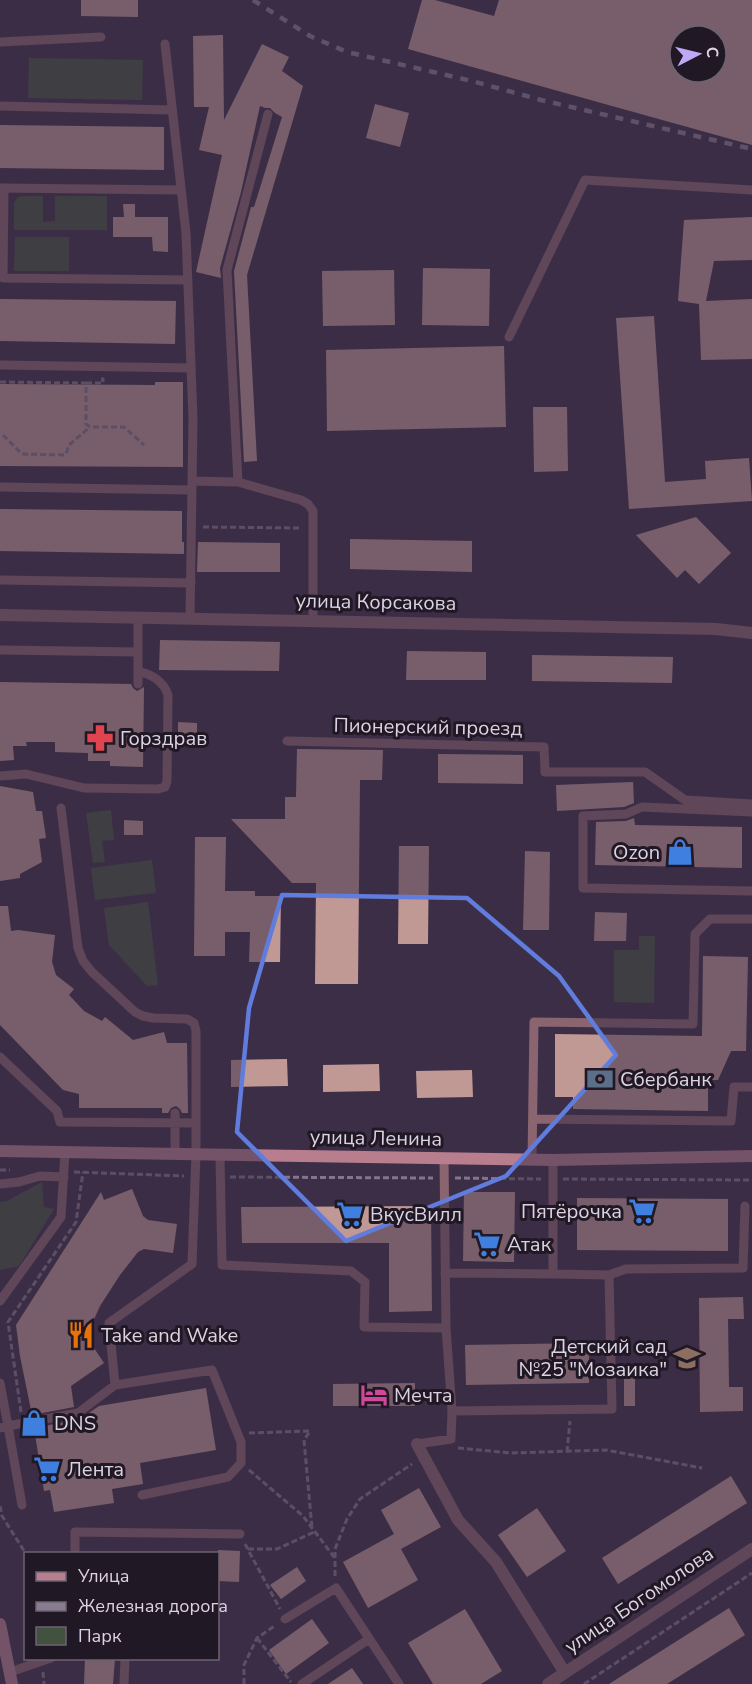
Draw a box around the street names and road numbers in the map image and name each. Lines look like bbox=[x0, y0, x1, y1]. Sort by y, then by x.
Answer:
street label: улица Корсакова bbox=[295, 587, 457, 617]
street label: Пионерский проезд bbox=[333, 712, 523, 742]
street label: улица Ленина bbox=[310, 1123, 442, 1153]
street label: улица Богомолова bbox=[559, 1540, 719, 1660]

